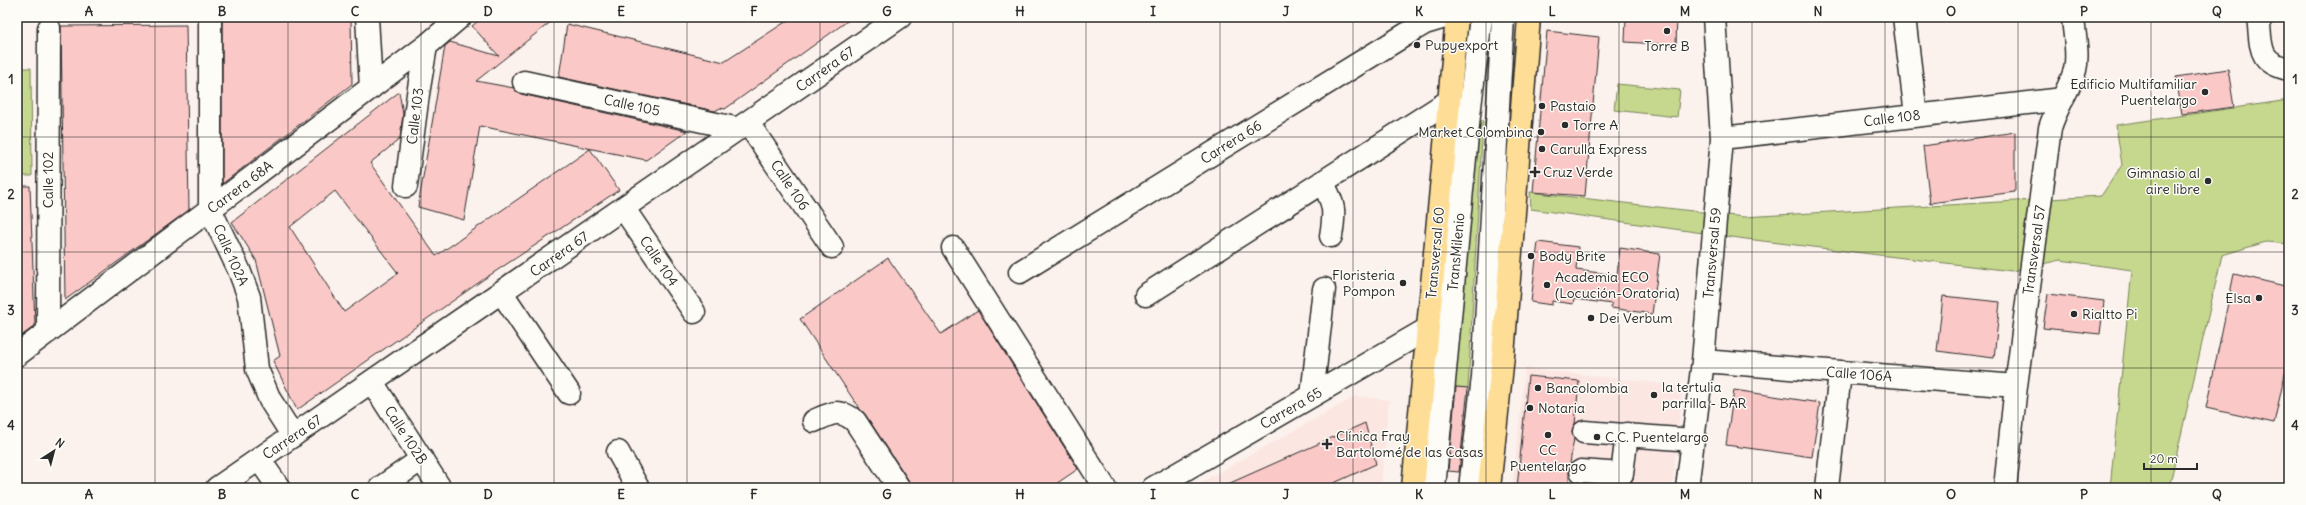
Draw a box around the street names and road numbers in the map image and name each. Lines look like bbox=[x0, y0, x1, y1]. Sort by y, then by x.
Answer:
street label: Carrera 67 bbox=[792, 42, 858, 96]
street label: Calle 103 bbox=[403, 87, 427, 145]
street label: Calle 105 bbox=[602, 90, 662, 120]
street label: Calle 108 bbox=[1863, 106, 1921, 130]
street label: Carrera 66 bbox=[1197, 116, 1265, 168]
street label: Calle 102 bbox=[39, 151, 57, 208]
street label: Carrera 68A bbox=[204, 156, 276, 218]
street label: Calle 106 bbox=[767, 156, 813, 214]
street label: Transversal 57 bbox=[2019, 204, 2049, 296]
street label: Transversal 60 bbox=[1422, 206, 1448, 300]
street label: Transversal 59 bbox=[1699, 207, 1725, 299]
street label: TransMilenio bbox=[1444, 212, 1468, 292]
street label: Calle 102A bbox=[209, 221, 253, 289]
street label: Carrera 67 bbox=[526, 227, 592, 281]
street label: Calle 104 bbox=[636, 232, 682, 290]
street label: Calle 106A bbox=[1825, 363, 1893, 385]
street label: Carrera 65 bbox=[1257, 383, 1325, 433]
street label: Calle 102B bbox=[381, 402, 431, 468]
street label: Carrera 67 bbox=[259, 411, 325, 463]

